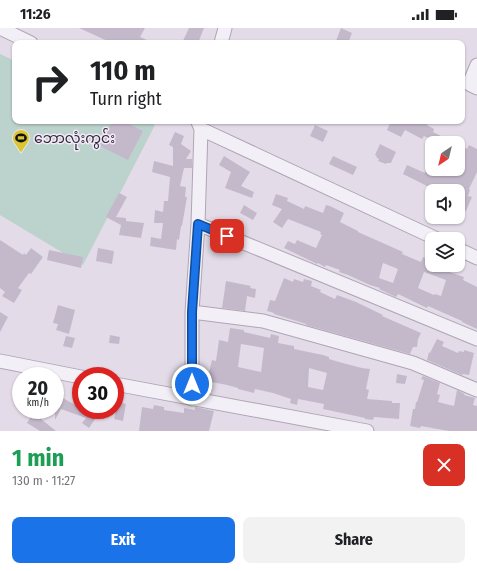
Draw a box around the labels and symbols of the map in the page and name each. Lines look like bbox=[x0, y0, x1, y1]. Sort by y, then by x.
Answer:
sports icon: ဘောလုံးကွင်း bbox=[11, 128, 31, 153]
place label: ဘောလုံးကွင်း bbox=[34, 128, 115, 150]
north arrow bbox=[425, 136, 465, 176]
pin bbox=[210, 219, 244, 253]
position arrow bbox=[171, 363, 213, 405]
speed limit sign: 30 bbox=[72, 367, 124, 419]

